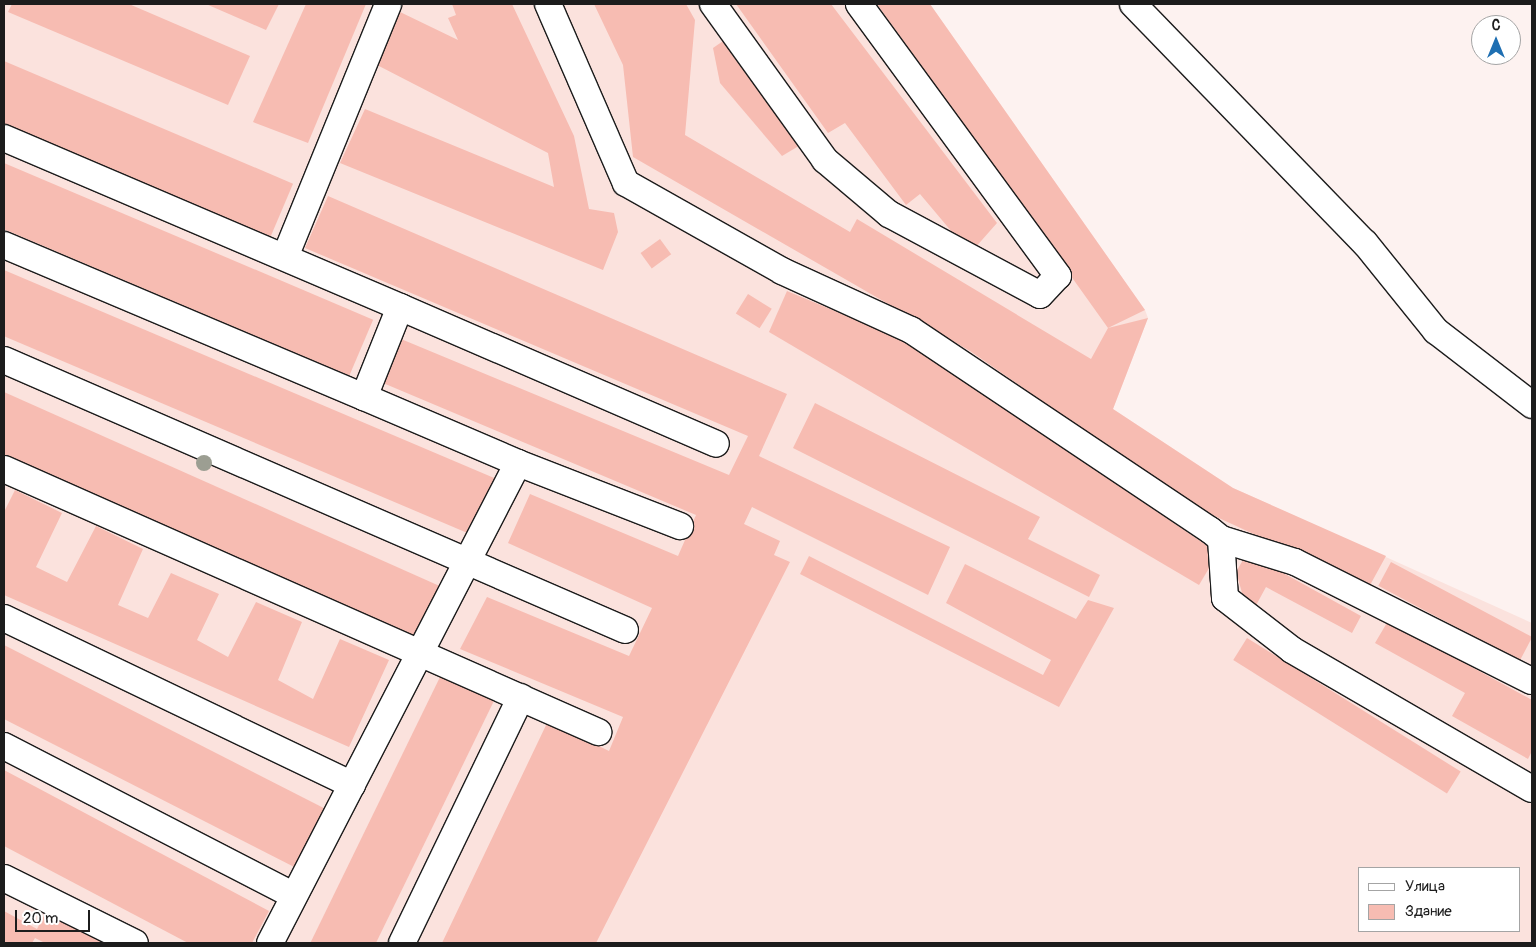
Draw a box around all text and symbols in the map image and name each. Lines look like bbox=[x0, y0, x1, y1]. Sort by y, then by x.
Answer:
north arrow bbox=[1471, 15, 1521, 65]
text: С bbox=[1492, 17, 1500, 34]
legend bbox=[1358, 867, 1521, 932]
text: Улица bbox=[1405, 877, 1445, 896]
scale bar bbox=[18, 900, 92, 932]
text: Здание bbox=[1405, 902, 1452, 921]
text: 20 m bbox=[23, 909, 58, 928]

